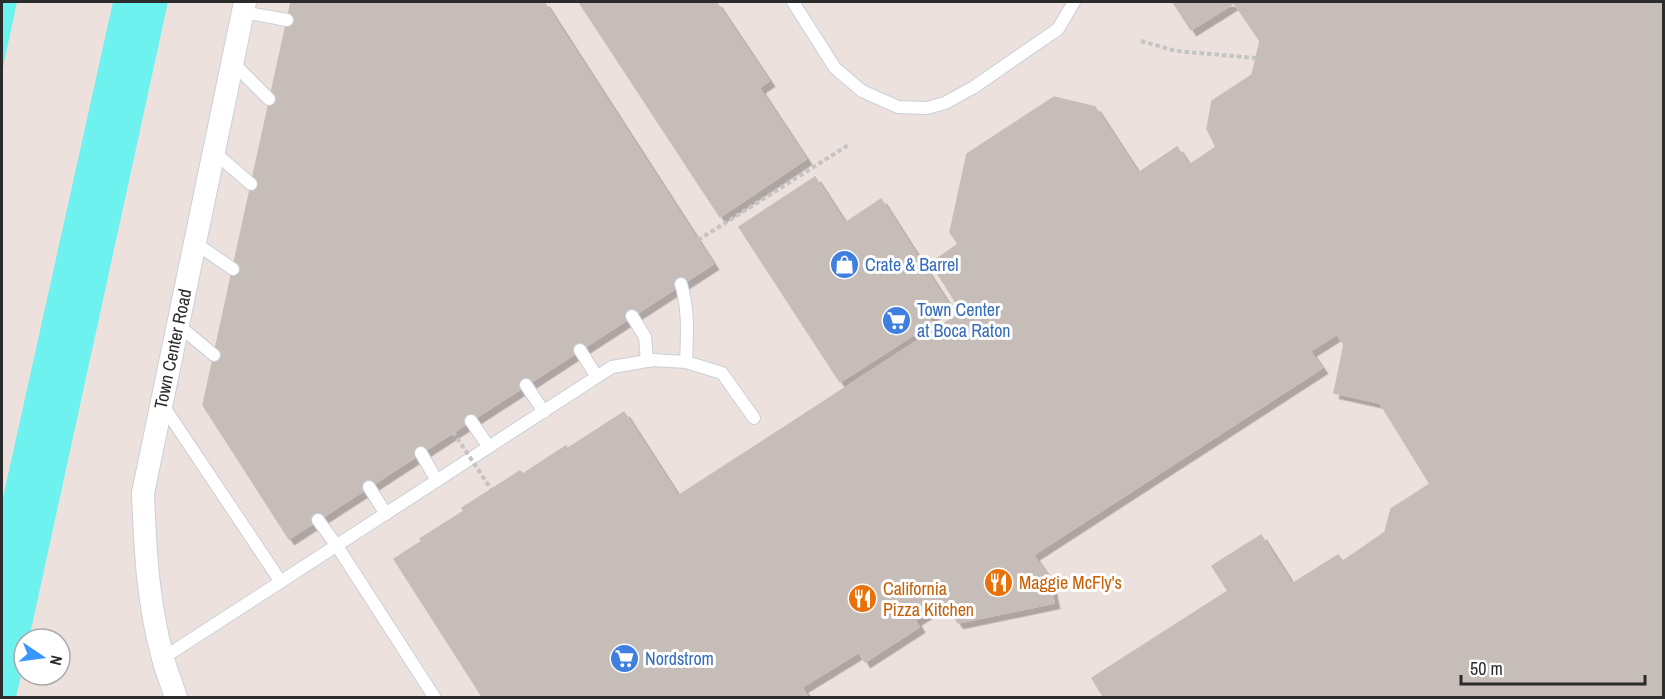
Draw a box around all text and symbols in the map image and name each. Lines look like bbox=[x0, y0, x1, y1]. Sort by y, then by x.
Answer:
shop icon: Crate & Barrel bbox=[828, 249, 860, 281]
place label: Crate & Barrel bbox=[865, 252, 959, 277]
street label: Town Center Road bbox=[148, 287, 197, 411]
place label: Town Center at Boca Raton bbox=[917, 297, 1011, 343]
supermarket icon: Town Center at Boca Raton bbox=[880, 304, 912, 336]
restaurant icon: Maggie McFly's bbox=[982, 567, 1014, 599]
place label: Maggie McFly's bbox=[1019, 570, 1122, 595]
place label: California Pizza Kitchen bbox=[883, 576, 974, 622]
restaurant icon: California Pizza Kitchen bbox=[846, 583, 878, 615]
north arrow bbox=[12, 627, 72, 687]
supermarket icon: Nordstrom bbox=[608, 643, 640, 675]
place label: Nordstrom bbox=[645, 646, 714, 671]
scale bar bbox=[1461, 648, 1646, 686]
text: N bbox=[45, 653, 68, 667]
text: 50 m bbox=[1470, 656, 1503, 681]

